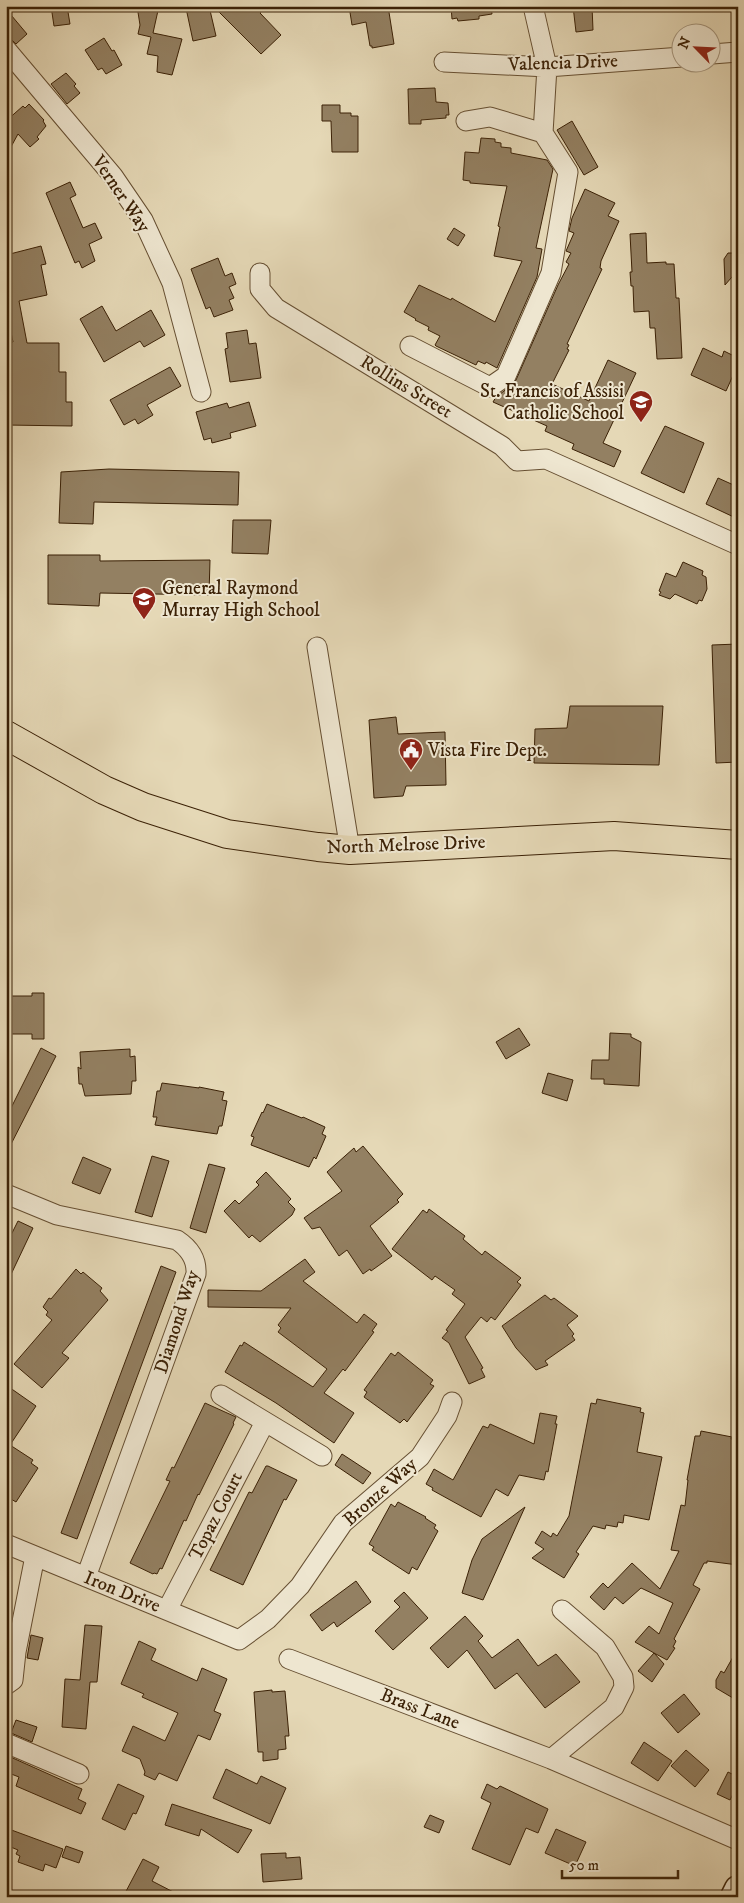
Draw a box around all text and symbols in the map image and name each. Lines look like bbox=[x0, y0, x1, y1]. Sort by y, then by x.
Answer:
north arrow bbox=[672, 22, 722, 72]
text: N bbox=[674, 34, 696, 52]
street label: Valencia Drive bbox=[507, 50, 618, 76]
street label: Verner Way bbox=[86, 150, 156, 238]
street label: Rollins Street bbox=[356, 351, 456, 423]
place label: St. Francis of Assisi Catholic School bbox=[480, 380, 624, 425]
school or university icon: St. Francis of Assisi Catholic School bbox=[628, 389, 654, 423]
place label: General Raymond Murray High School bbox=[162, 577, 320, 622]
school or university icon: General Raymond Murray High School bbox=[131, 586, 157, 620]
public building icon: Vista Fire Dept. bbox=[398, 737, 424, 771]
place label: Vista Fire Dept. bbox=[427, 739, 547, 762]
street label: North Melrose Drive bbox=[326, 831, 486, 859]
street label: Diamond Way bbox=[149, 1267, 205, 1377]
street label: Bronze Way bbox=[338, 1452, 422, 1531]
street label: Topaz Court bbox=[184, 1468, 248, 1564]
street label: Iron Drive bbox=[80, 1566, 164, 1618]
street label: Brass Lane bbox=[377, 1683, 463, 1735]
scale bar bbox=[562, 1848, 678, 1880]
text: 50 m bbox=[569, 1856, 599, 1875]

